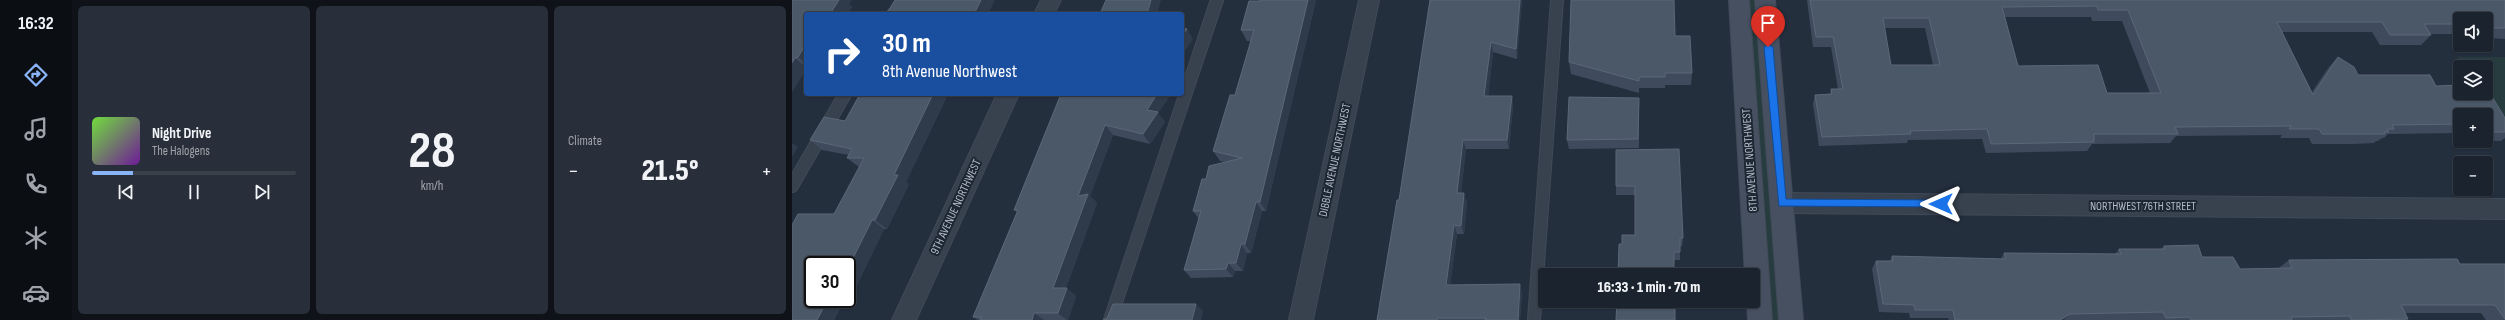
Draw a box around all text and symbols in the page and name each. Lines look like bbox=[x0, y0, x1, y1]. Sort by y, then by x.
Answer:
pin bbox=[1751, 6, 1785, 47]
icon: arrive bbox=[1757, 12, 1779, 34]
map controls bbox=[2453, 12, 2493, 196]
button: sound bbox=[2453, 12, 2493, 52]
text: 16:32 bbox=[18, 13, 54, 34]
text: 30 m bbox=[882, 27, 931, 60]
icon: right bbox=[816, 28, 868, 80]
button: layers bbox=[2453, 60, 2493, 100]
icon: directions bbox=[22, 61, 50, 89]
text: 8th Avenue Northwest bbox=[882, 61, 1017, 82]
street label: DIBBLE AVENUE NORTHWEST bbox=[1316, 102, 1354, 218]
street label: 8TH AVENUE NORTHWEST bbox=[1739, 108, 1761, 212]
button: + bbox=[2453, 108, 2493, 148]
icon: music bbox=[22, 115, 50, 143]
text: 28 bbox=[408, 120, 456, 183]
text: Night Drive bbox=[152, 124, 211, 143]
text: Climate bbox=[568, 133, 602, 149]
text: The Halogens bbox=[152, 143, 210, 159]
text: 21.5° bbox=[641, 153, 699, 189]
button: − bbox=[2453, 156, 2493, 196]
street label: 9TH AVENUE NORTHWEST bbox=[927, 157, 985, 257]
text: − bbox=[568, 158, 579, 185]
text: + bbox=[761, 158, 772, 185]
icon: phone bbox=[22, 170, 50, 198]
text: km/h bbox=[421, 178, 443, 194]
icon: previous bbox=[115, 181, 137, 203]
icon: pause bbox=[183, 181, 205, 203]
icon: next bbox=[251, 181, 273, 203]
position arrow bbox=[1920, 183, 1962, 225]
street label: NORTHWEST 76TH STREET bbox=[2090, 199, 2196, 214]
icon: climate bbox=[22, 224, 50, 252]
speed limit sign: 30 bbox=[804, 256, 856, 308]
text: 16:33 · 1 min · 70 m bbox=[1598, 278, 1700, 297]
icon: car bbox=[22, 279, 50, 307]

